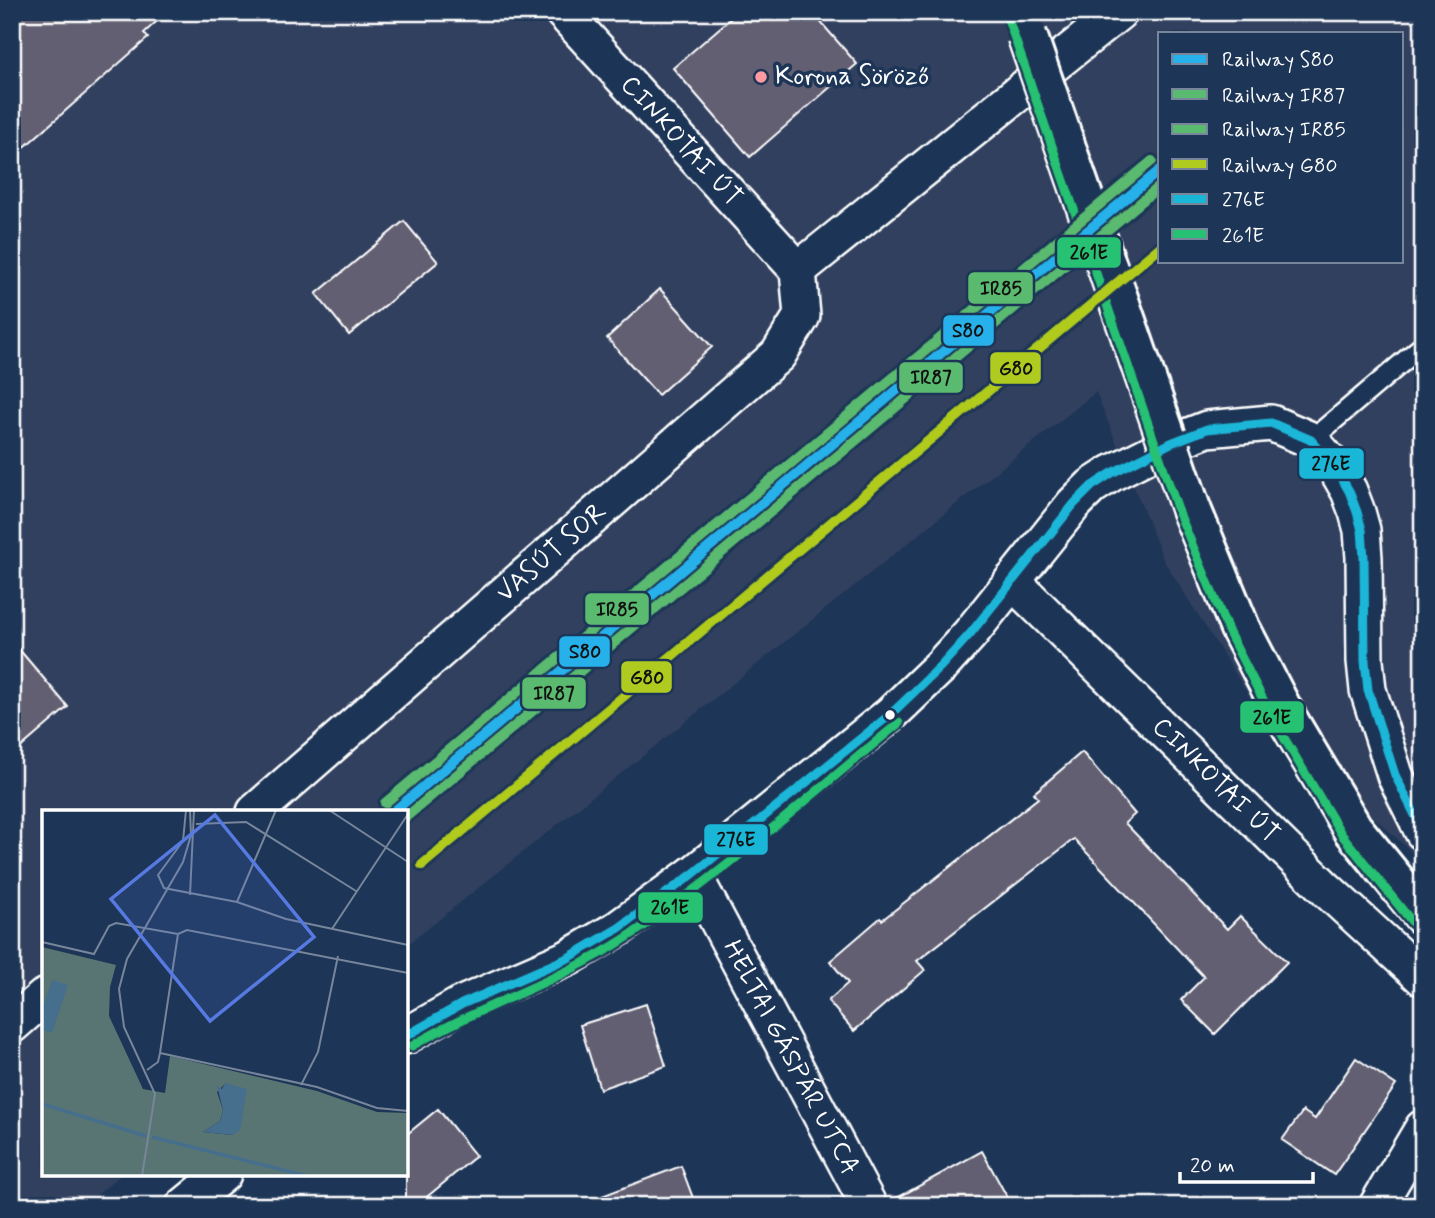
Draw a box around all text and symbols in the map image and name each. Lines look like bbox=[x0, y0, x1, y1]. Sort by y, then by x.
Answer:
legend bbox=[1158, 32, 1404, 262]
text: Railway S80 bbox=[1222, 46, 1334, 74]
place label: Korona Söröző bbox=[775, 60, 929, 94]
street label: CINKOTAI ÚT bbox=[612, 69, 749, 214]
marker: Korona Söröző bbox=[753, 69, 769, 85]
text: Railway IR87 bbox=[1222, 82, 1345, 110]
text: Railway IR85 bbox=[1222, 116, 1346, 144]
text: Railway G80 bbox=[1222, 152, 1338, 180]
text: 276E bbox=[1222, 186, 1265, 214]
text: 261E bbox=[1222, 222, 1264, 250]
line badge: 261E bbox=[1056, 236, 1122, 269]
text: 261E bbox=[1070, 241, 1108, 266]
line badge: IR85 bbox=[967, 271, 1034, 305]
text: IR85 bbox=[980, 277, 1022, 302]
line badge: S80 bbox=[942, 314, 995, 347]
text: S80 bbox=[952, 319, 984, 344]
line badge: G80 bbox=[989, 351, 1042, 385]
text: G80 bbox=[999, 357, 1033, 382]
line badge: IR87 bbox=[898, 361, 964, 394]
text: IR87 bbox=[910, 366, 952, 391]
line badge: 276E bbox=[1298, 447, 1365, 480]
text: 276E bbox=[1312, 452, 1350, 477]
street label: VASÚT SOR bbox=[489, 495, 614, 610]
line badge: IR85 bbox=[584, 592, 650, 626]
text: IR85 bbox=[596, 598, 638, 623]
line badge: S80 bbox=[558, 635, 611, 668]
text: S80 bbox=[569, 640, 601, 665]
line badge: G80 bbox=[620, 660, 673, 694]
text: G80 bbox=[630, 666, 664, 691]
line badge: IR87 bbox=[521, 676, 587, 710]
text: IR87 bbox=[533, 682, 575, 707]
line badge: 261E bbox=[1239, 700, 1305, 734]
text: 261E bbox=[1253, 706, 1291, 731]
unlabelled marker bbox=[883, 708, 897, 722]
street label: CINKOTAI ÚT bbox=[1144, 710, 1287, 851]
inset map bbox=[42, 810, 408, 1176]
line badge: 276E bbox=[703, 823, 769, 856]
text: 276E bbox=[717, 828, 755, 853]
line badge: 261E bbox=[637, 891, 704, 924]
text: 261E bbox=[651, 896, 689, 921]
street label: HELTAI GÁSPÁR UTCA bbox=[714, 935, 867, 1181]
scale bar bbox=[1180, 1141, 1312, 1185]
text: 20 m bbox=[1190, 1152, 1235, 1180]

